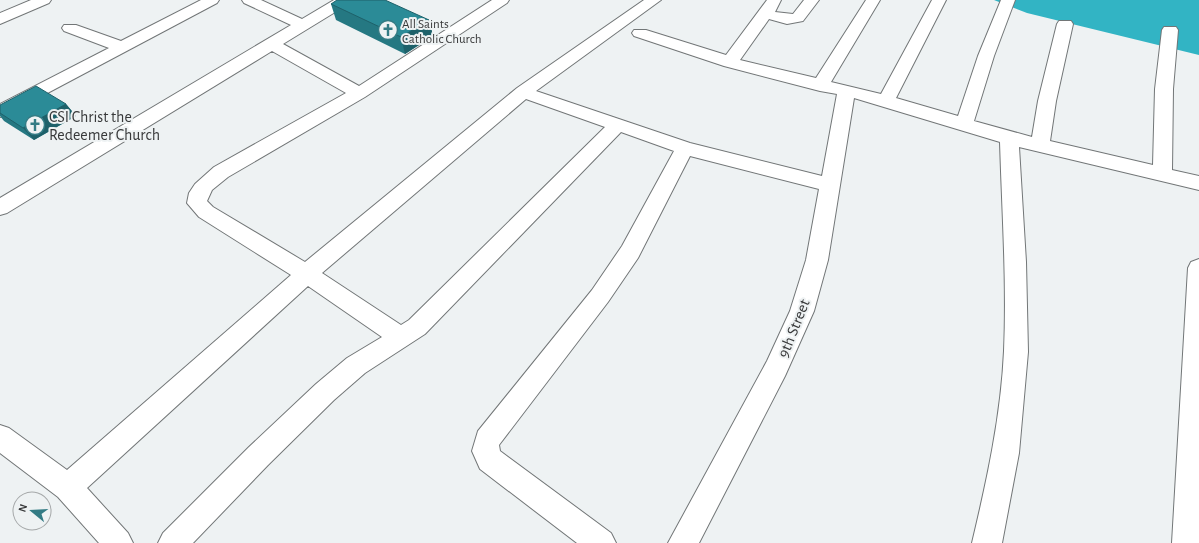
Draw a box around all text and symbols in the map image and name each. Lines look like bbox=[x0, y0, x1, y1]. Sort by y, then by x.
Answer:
place label: All Saints Catholic Church bbox=[402, 18, 482, 46]
church icon: All Saints Catholic Church bbox=[377, 19, 399, 41]
place label: CSI Christ the Redeemer Church bbox=[49, 109, 160, 143]
church icon: CSI Christ the Redeemer Church bbox=[24, 114, 46, 136]
street label: 9th Street bbox=[775, 297, 813, 360]
north arrow bbox=[12, 491, 52, 531]
text: N bbox=[17, 503, 29, 513]

